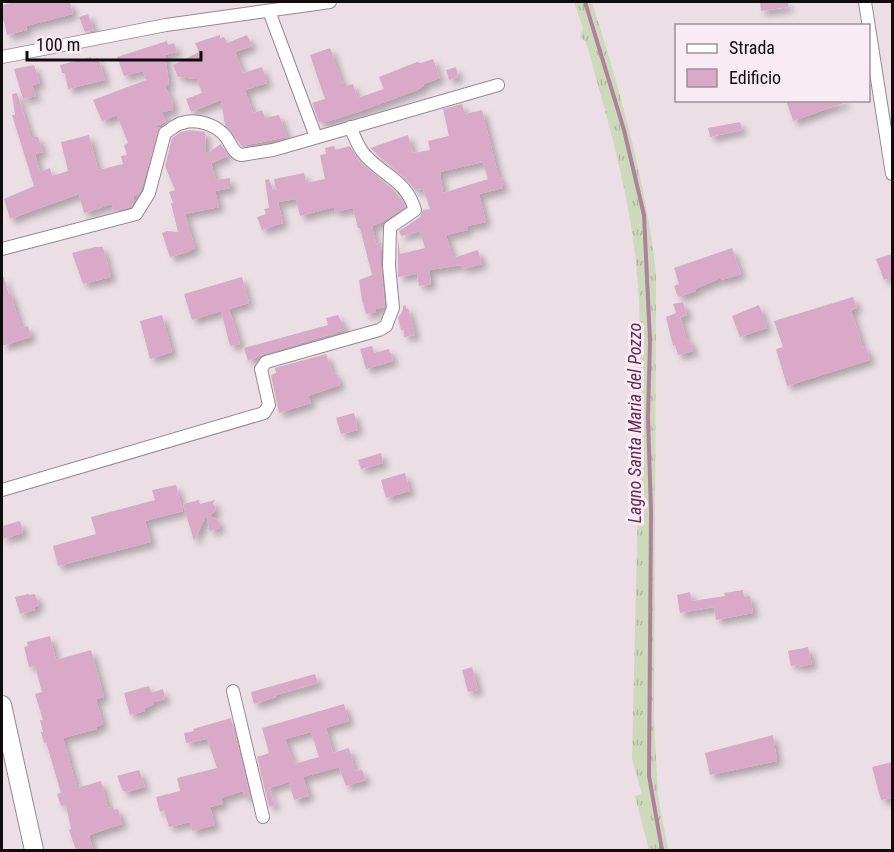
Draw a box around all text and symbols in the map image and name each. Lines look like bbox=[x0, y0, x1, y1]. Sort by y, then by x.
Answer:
scale bar bbox=[27, 24, 201, 62]
legend bbox=[675, 24, 870, 102]
text: 100 m bbox=[36, 34, 80, 55]
text: Strada bbox=[729, 37, 775, 58]
text: Edificio bbox=[729, 67, 781, 88]
water label: Lagno Santa Maria del Pozzo bbox=[624, 323, 645, 523]

